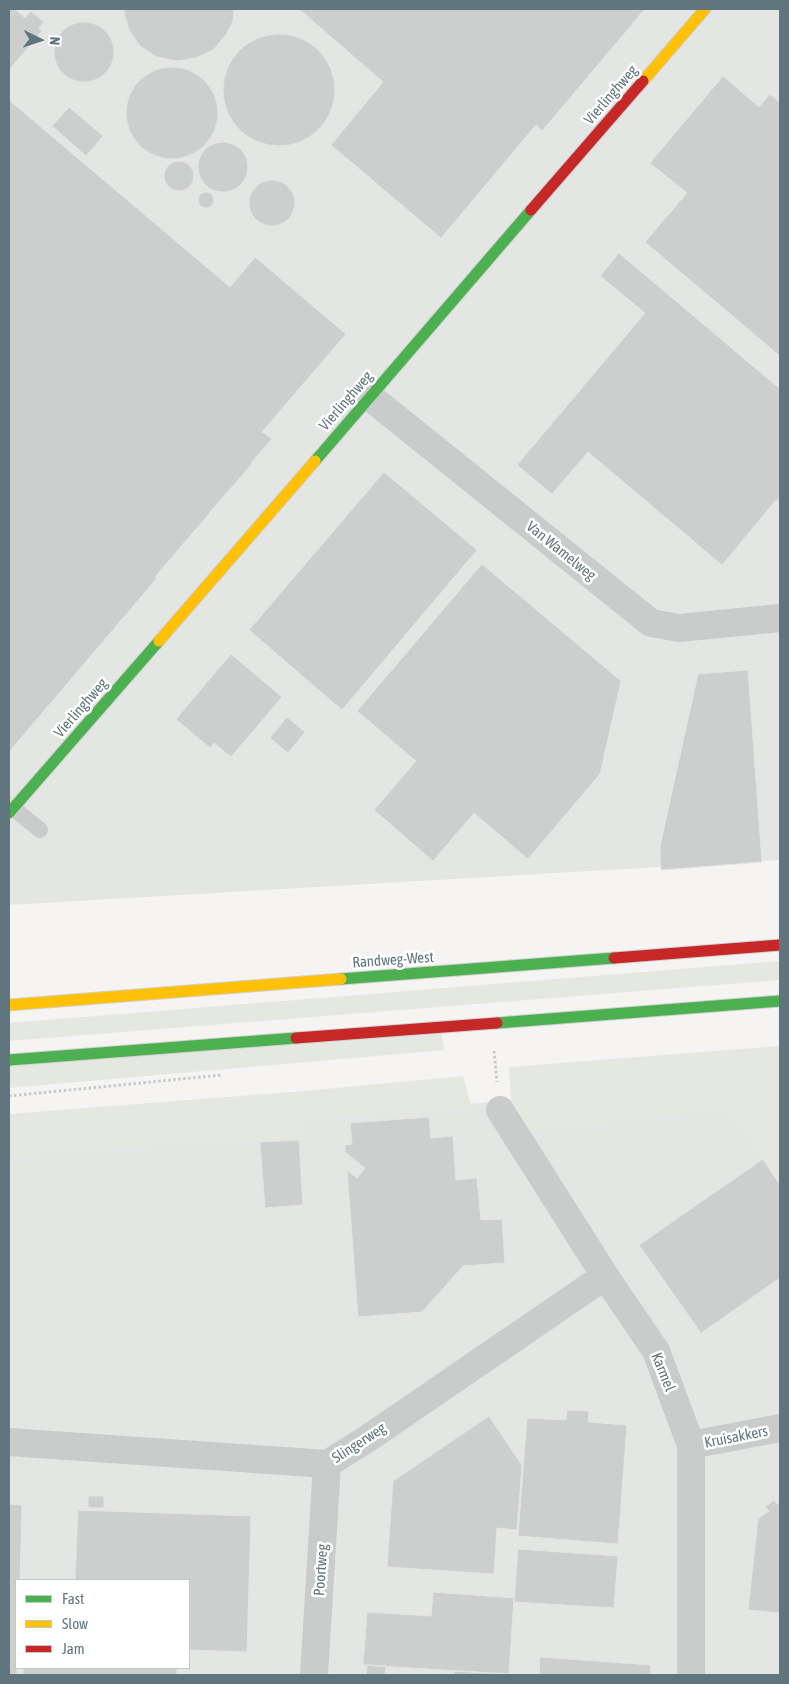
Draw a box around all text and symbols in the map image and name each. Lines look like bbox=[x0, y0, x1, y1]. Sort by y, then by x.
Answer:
north arrow bbox=[15, 15, 65, 65]
text: N bbox=[47, 36, 63, 46]
street label: Vierlinghweg bbox=[580, 62, 642, 128]
street label: Vierlinghweg bbox=[315, 368, 377, 434]
street label: Van Wamelweg bbox=[523, 518, 599, 584]
street label: Vierlinghweg bbox=[50, 675, 112, 741]
street label: Randweg-West bbox=[352, 948, 434, 972]
street label: Karmel bbox=[647, 1350, 679, 1394]
street label: Slingerweg bbox=[329, 1419, 389, 1467]
street label: Kruisakkers bbox=[703, 1422, 769, 1452]
street label: Poortweg bbox=[310, 1543, 332, 1597]
legend bbox=[15, 1579, 190, 1669]
text: Fast bbox=[62, 1590, 84, 1607]
text: Slow bbox=[62, 1615, 88, 1632]
text: Jam bbox=[62, 1640, 85, 1657]

